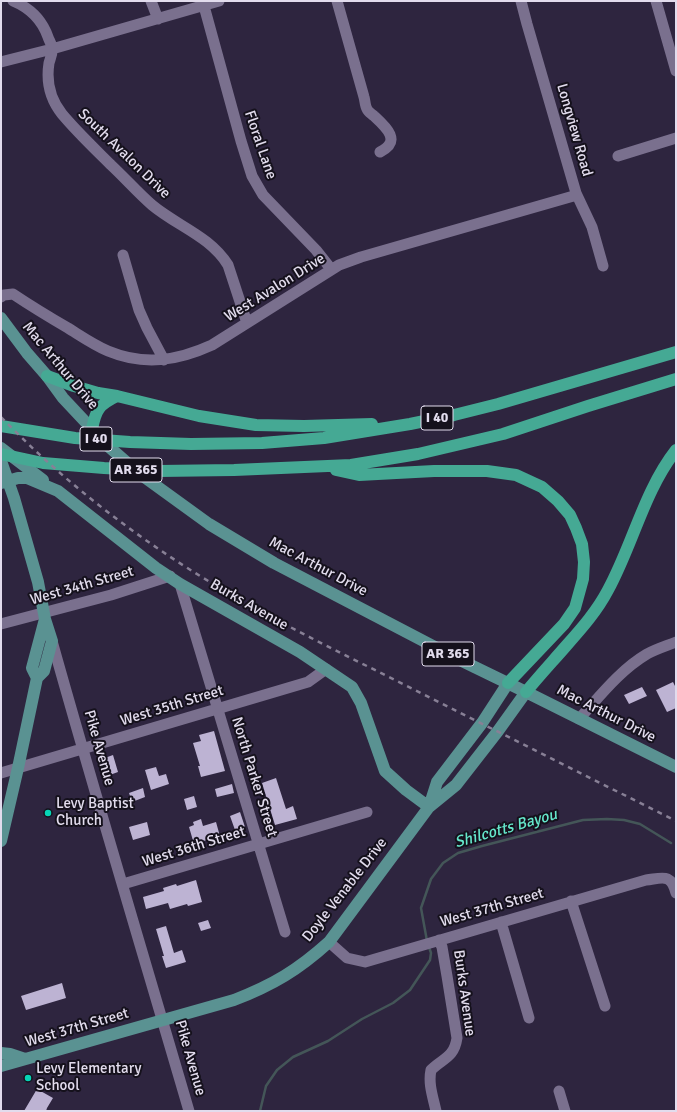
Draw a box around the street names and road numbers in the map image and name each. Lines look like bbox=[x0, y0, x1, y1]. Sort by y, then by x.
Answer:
street label: Longview Road bbox=[552, 82, 596, 178]
street label: South Avalon Drive bbox=[74, 105, 174, 203]
street label: Floral Lane bbox=[240, 108, 280, 182]
street label: West Avalon Drive bbox=[221, 250, 329, 326]
street label: Mac Arthur Drive bbox=[18, 318, 102, 414]
road number: I 40 bbox=[421, 406, 453, 430]
road number: I 40 bbox=[80, 427, 112, 451]
road number: AR 365 bbox=[110, 458, 162, 482]
street label: Mac Arthur Drive bbox=[266, 533, 370, 601]
street label: West 34th Street bbox=[28, 563, 136, 609]
street label: Burks Avenue bbox=[207, 575, 291, 635]
road number: AR 365 bbox=[422, 642, 474, 666]
street label: Mac Arthur Drive bbox=[553, 681, 659, 747]
street label: West 35th Street bbox=[118, 682, 226, 730]
street label: Pike Avenue bbox=[80, 708, 118, 788]
street label: North Parker Street bbox=[227, 715, 281, 839]
street label: West 36th Street bbox=[140, 823, 248, 871]
street label: Doyle Venable Drive bbox=[299, 834, 391, 946]
street label: West 37th Street bbox=[438, 885, 546, 931]
street label: Burks Avenue bbox=[449, 949, 479, 1037]
street label: West 37th Street bbox=[23, 1005, 131, 1051]
street label: Pike Avenue bbox=[171, 1018, 209, 1098]

